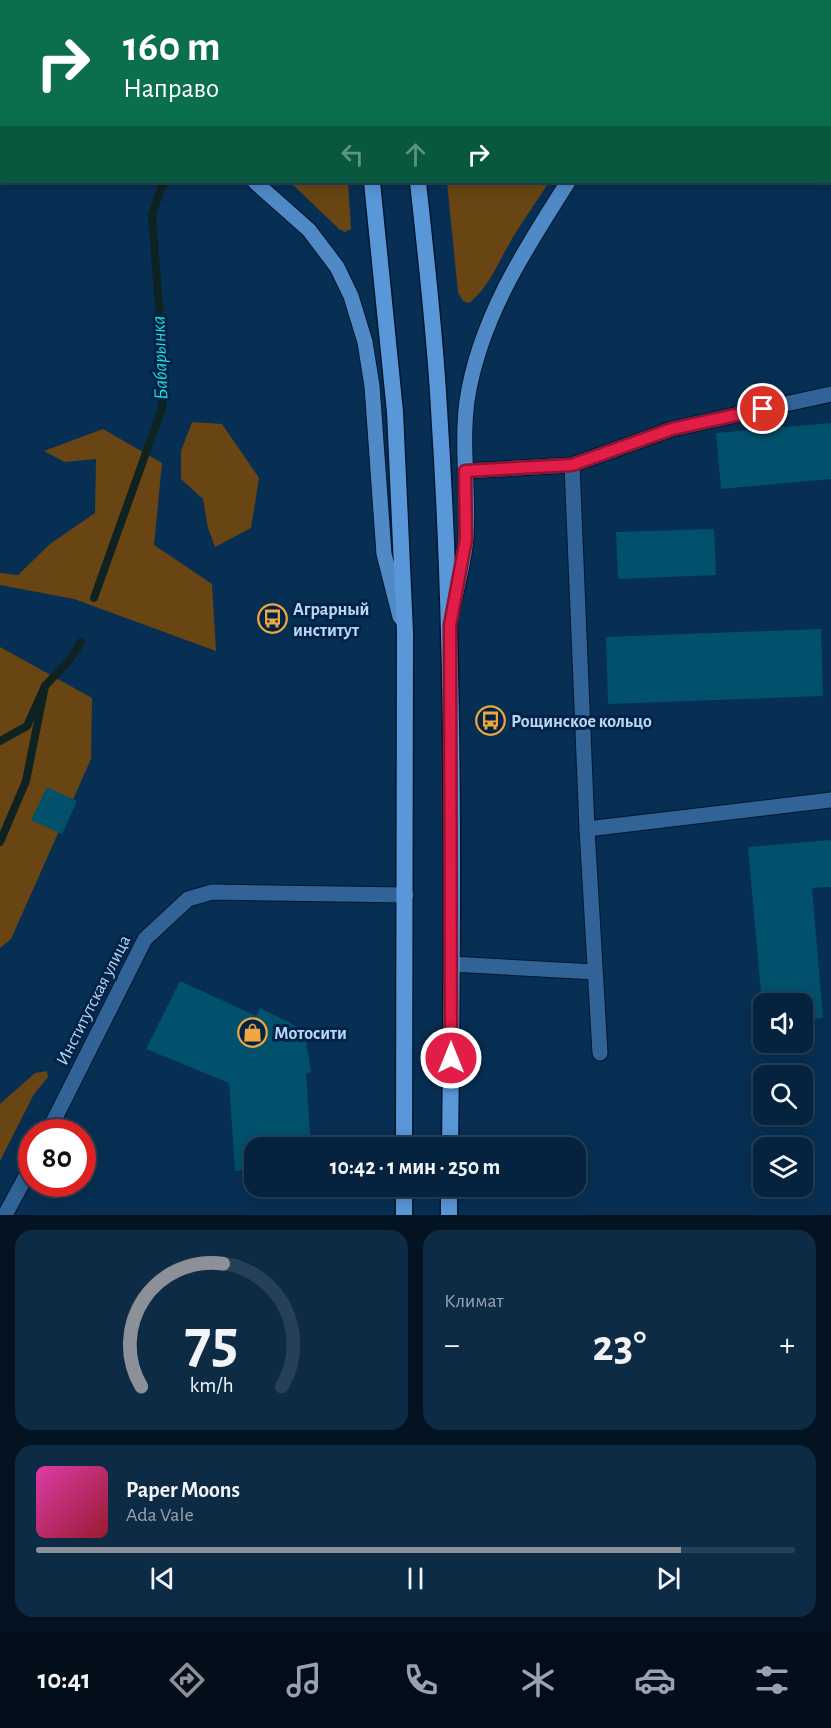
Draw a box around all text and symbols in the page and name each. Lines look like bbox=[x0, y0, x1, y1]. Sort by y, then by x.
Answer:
icon: right bbox=[24, 24, 102, 102]
text: 160 m bbox=[123, 26, 221, 68]
text: Направо bbox=[123, 75, 219, 102]
icon: left bbox=[336, 138, 369, 171]
icon: ahead bbox=[399, 138, 432, 171]
icon: right bbox=[462, 138, 495, 171]
water label: Бабарынка bbox=[149, 316, 171, 400]
pin bbox=[737, 383, 788, 434]
icon: arrive bbox=[746, 392, 779, 425]
place label: Аграрный институт bbox=[293, 601, 369, 640]
bus stop icon: Аграрный институт bbox=[256, 603, 288, 635]
bus stop icon: Рощинское кольцо bbox=[474, 705, 506, 737]
place label: Рощинское кольцо bbox=[511, 713, 652, 731]
street label: Институтская улица bbox=[53, 933, 134, 1068]
map controls bbox=[753, 993, 813, 1197]
button: sound bbox=[753, 993, 813, 1053]
shop icon: Мотосити bbox=[237, 1017, 269, 1049]
place label: Мотосити bbox=[274, 1025, 347, 1043]
position arrow bbox=[419, 1026, 483, 1090]
button: search bbox=[753, 1065, 813, 1125]
speed limit sign: 80 bbox=[18, 1119, 96, 1197]
button: layers bbox=[753, 1137, 813, 1197]
text: 10:42 · 1 мин · 250 m bbox=[330, 1156, 500, 1178]
text: Климат bbox=[444, 1291, 504, 1311]
text: 75 bbox=[185, 1311, 238, 1373]
text: 23° bbox=[593, 1324, 646, 1369]
text: − bbox=[444, 1329, 460, 1362]
text: + bbox=[779, 1329, 795, 1362]
text: km/h bbox=[189, 1375, 234, 1396]
text: Paper Moons bbox=[126, 1479, 240, 1501]
text: Ada Vale bbox=[126, 1505, 194, 1525]
icon: previous bbox=[146, 1562, 179, 1595]
icon: pause bbox=[399, 1562, 432, 1595]
icon: next bbox=[652, 1562, 685, 1595]
icon: directions bbox=[166, 1659, 208, 1701]
icon: music bbox=[283, 1659, 325, 1701]
icon: phone bbox=[400, 1659, 442, 1701]
icon: climate bbox=[517, 1659, 559, 1701]
icon: car bbox=[634, 1659, 676, 1701]
icon: filters bbox=[751, 1659, 793, 1701]
text: 10:41 bbox=[38, 1666, 91, 1693]

